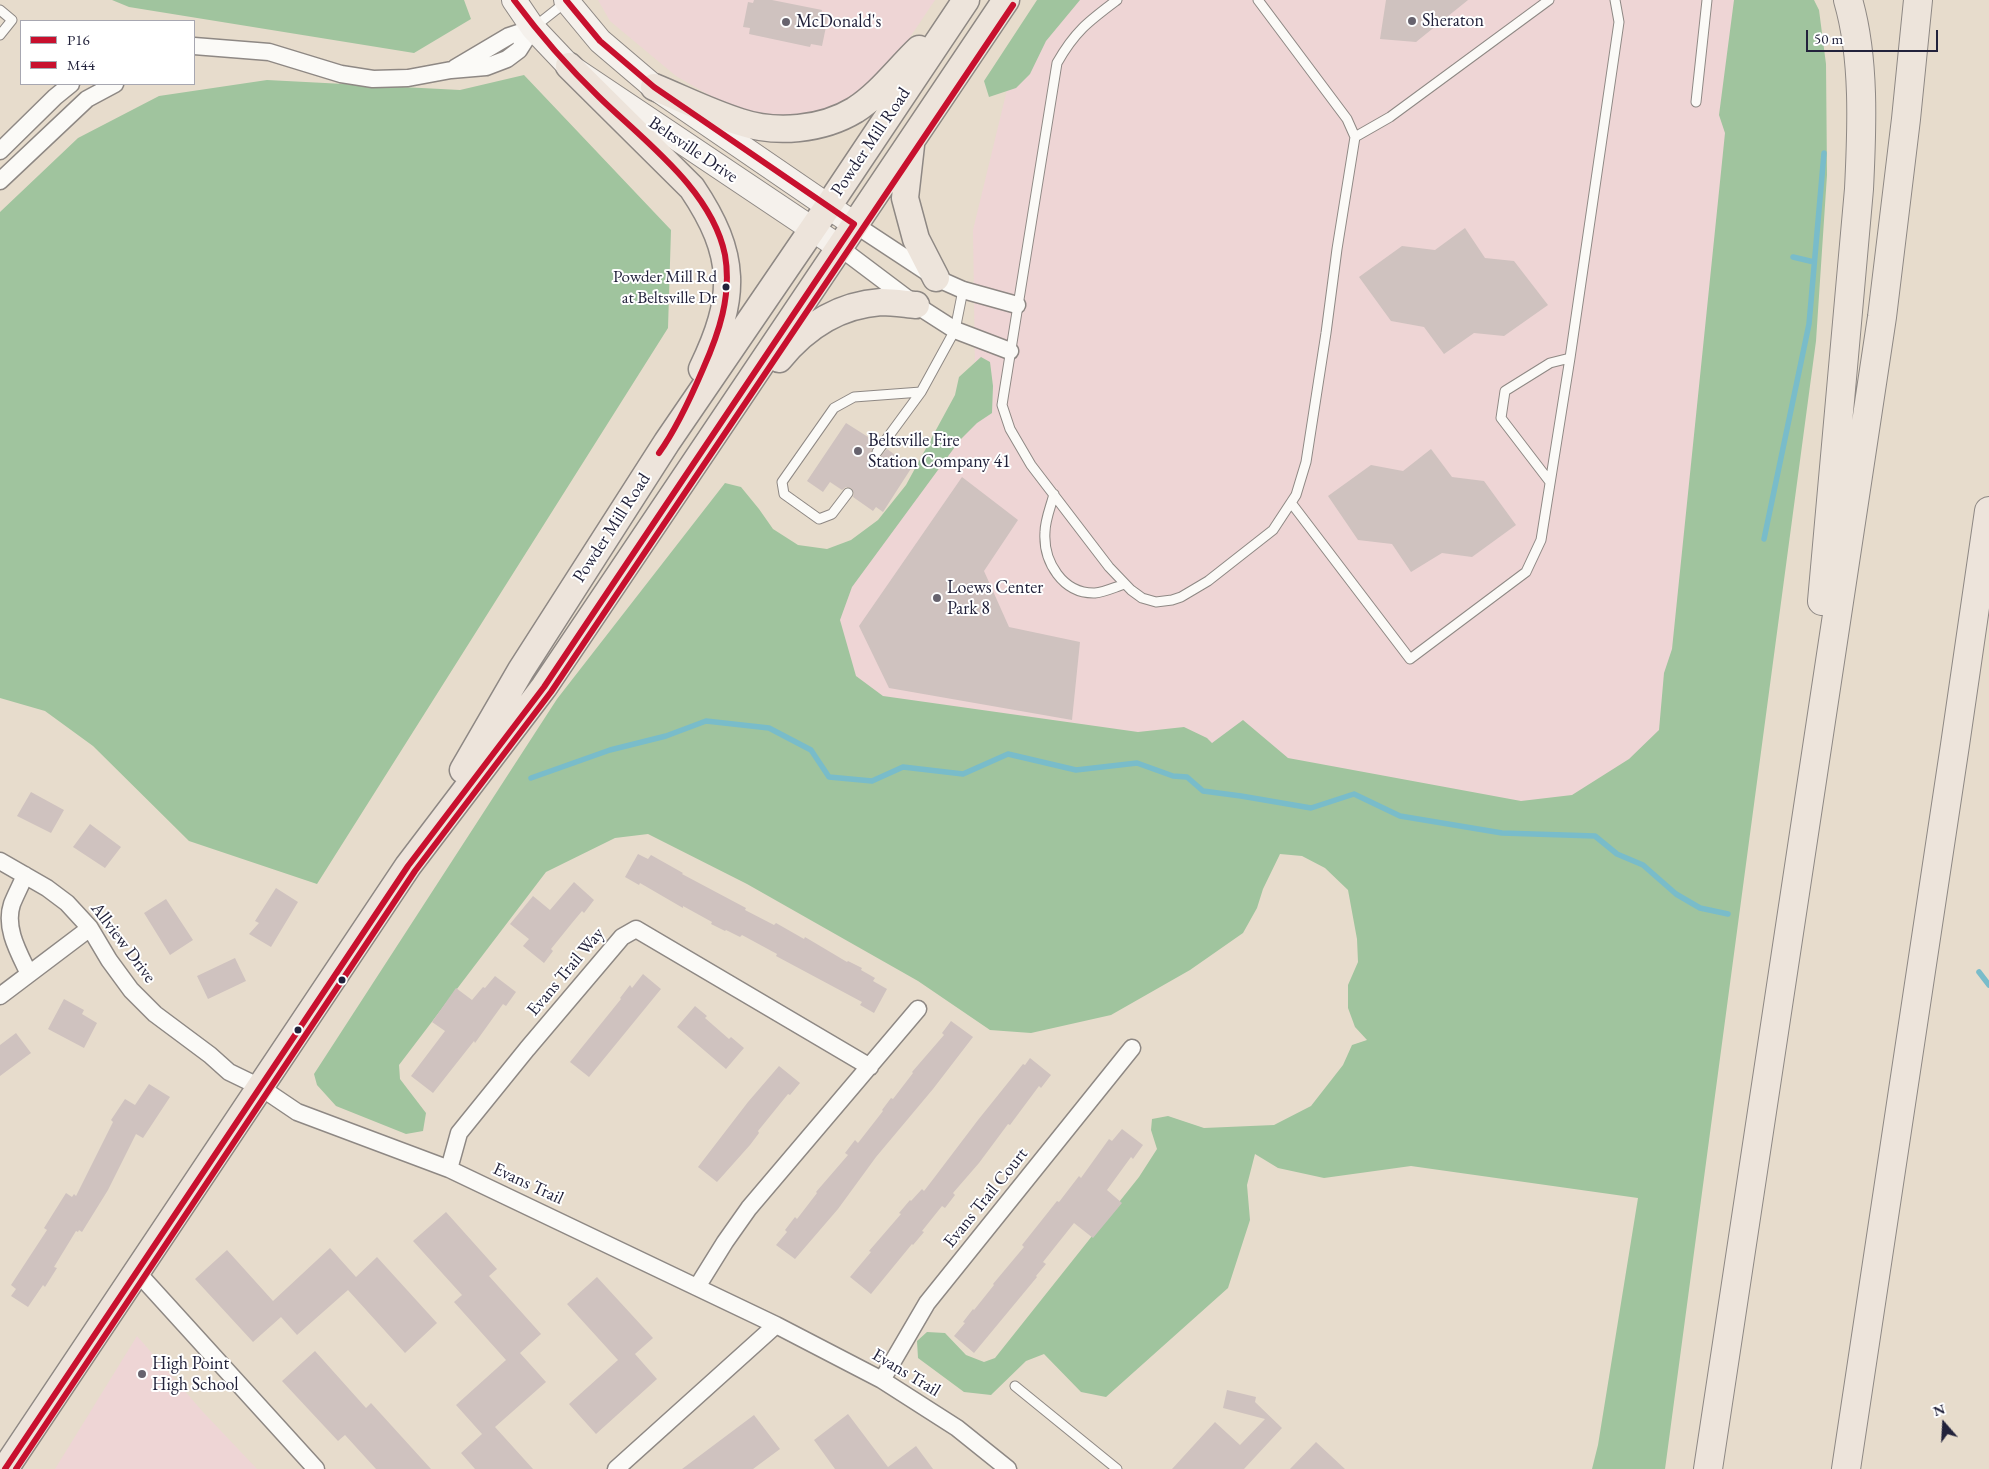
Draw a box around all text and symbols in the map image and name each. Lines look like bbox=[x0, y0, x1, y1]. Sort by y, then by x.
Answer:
place label: Sheraton bbox=[1422, 10, 1484, 32]
place label: McDonald's bbox=[796, 11, 881, 33]
marker: Sheraton bbox=[1406, 15, 1418, 27]
marker: McDonald's bbox=[780, 16, 792, 28]
legend bbox=[20, 20, 195, 85]
scale bar bbox=[1809, 20, 1942, 52]
text: 50 m bbox=[1814, 29, 1843, 48]
text: P16 bbox=[67, 30, 90, 49]
text: M44 bbox=[67, 55, 95, 74]
street label: Powder Mill Road bbox=[827, 84, 915, 200]
street label: Beltsville Drive bbox=[644, 112, 742, 188]
place label: Powder Mill Rd at Beltsville Dr bbox=[613, 267, 717, 307]
marker: Powder Mill Rd at Beltsville Dr bbox=[721, 282, 731, 292]
place label: Beltsville Fire Station Company 41 bbox=[868, 430, 1011, 472]
marker: Beltsville Fire Station Company 41 bbox=[852, 445, 864, 457]
street label: Powder Mill Road bbox=[569, 469, 655, 587]
place label: Loews Center Park 8 bbox=[947, 577, 1043, 620]
marker: Loews Center Park 8 bbox=[931, 592, 943, 604]
street label: Allview Drive bbox=[86, 899, 160, 987]
street label: Evans Trail Way bbox=[523, 923, 609, 1021]
unlabelled marker bbox=[337, 975, 347, 985]
unlabelled marker bbox=[293, 1025, 303, 1035]
street label: Evans Trail Court bbox=[939, 1144, 1033, 1252]
street label: Evans Trail bbox=[489, 1158, 567, 1210]
street label: Evans Trail bbox=[868, 1344, 944, 1402]
place label: High Point High School bbox=[152, 1353, 239, 1396]
marker: High Point High School bbox=[136, 1368, 148, 1380]
north arrow bbox=[1919, 1399, 1969, 1449]
text: N bbox=[1931, 1399, 1947, 1420]

